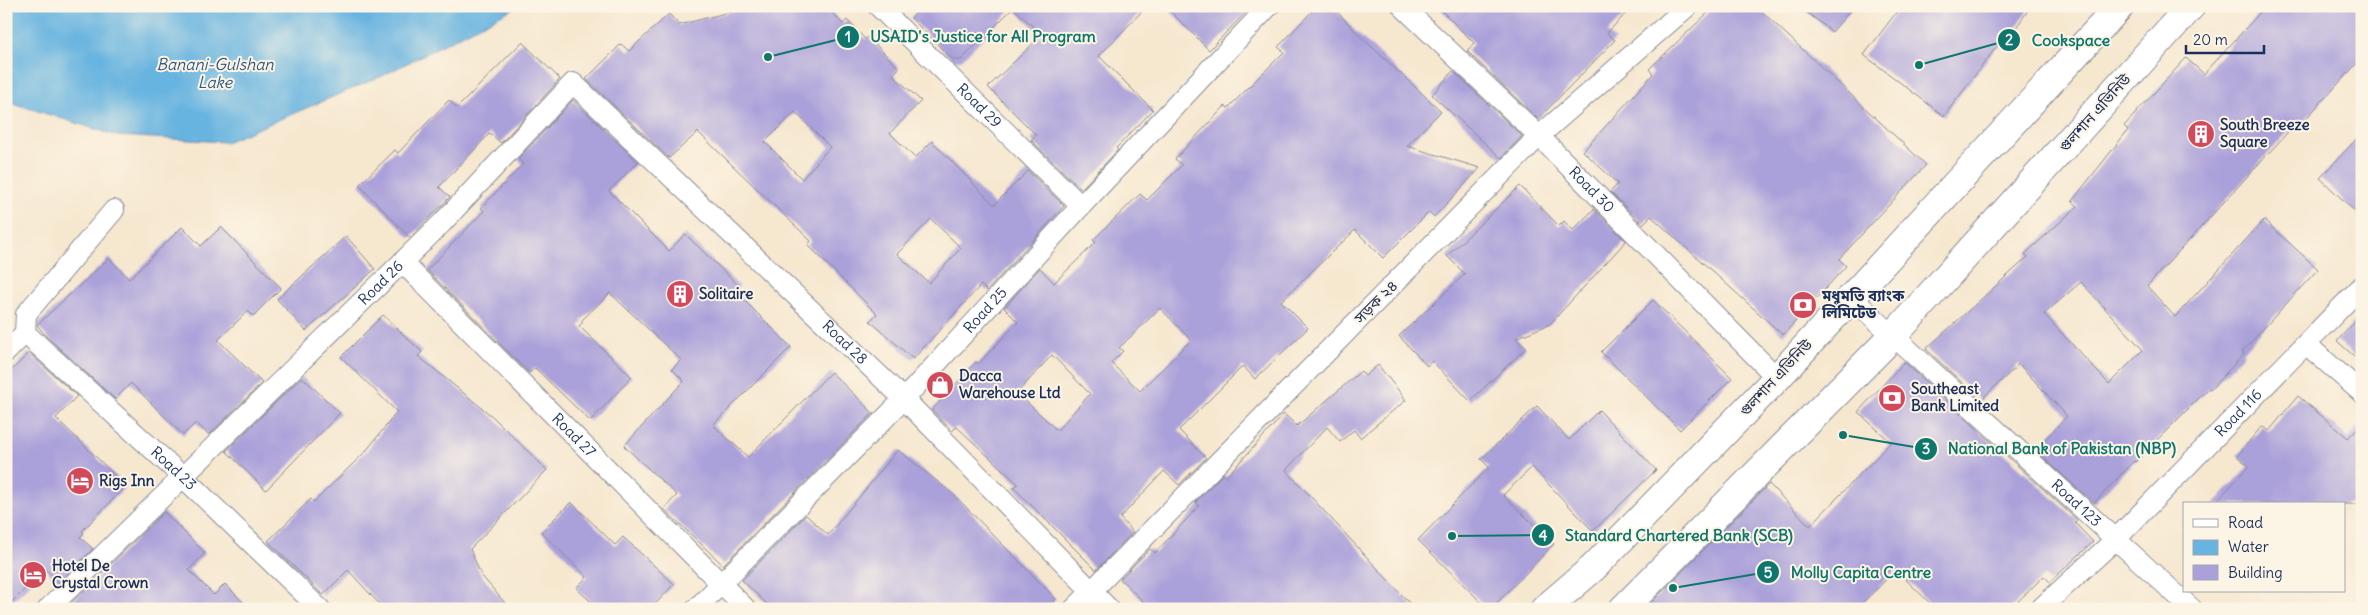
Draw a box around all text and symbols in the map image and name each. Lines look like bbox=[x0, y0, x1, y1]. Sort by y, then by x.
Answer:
callout: USAID's Justice for All Program bbox=[835, 21, 1106, 52]
scale bar bbox=[2186, 22, 2263, 54]
callout: Cookspace bbox=[1997, 24, 2120, 55]
text: USAID's Justice for All Program bbox=[870, 26, 1096, 47]
text: 1 bbox=[845, 27, 851, 46]
text: 2 bbox=[2005, 30, 2013, 49]
text: Cookspace bbox=[2032, 30, 2111, 51]
text: 20 m bbox=[2193, 30, 2228, 49]
water label: Banani-Gulshan Lake bbox=[156, 54, 274, 92]
street label: গুলশান এভিনিউ bbox=[2055, 70, 2135, 156]
street label: Road 29 bbox=[953, 79, 1006, 132]
place label: South Breeze Square bbox=[2220, 115, 2309, 152]
building icon: South Breeze Square bbox=[2186, 119, 2216, 149]
street label: Road 30 bbox=[1565, 162, 1619, 216]
street label: Road 26 bbox=[354, 256, 407, 309]
street label: সড়ক ২৪ bbox=[1349, 276, 1401, 328]
building icon: Solitaire bbox=[665, 279, 695, 309]
street label: Road 25 bbox=[959, 283, 1011, 337]
place label: Solitaire bbox=[699, 284, 753, 303]
place label: মধুমতি ব্যাংক লিমিটেড bbox=[1821, 286, 1905, 322]
bank icon: মধুমতি ব্যাংক লিমিটেড bbox=[1788, 290, 1818, 320]
street label: Road 28 bbox=[818, 316, 872, 368]
street label: গুলশান এভিনিউ bbox=[1735, 335, 1816, 420]
place label: Dacca Warehouse Ltd bbox=[959, 366, 1061, 402]
shop icon: Dacca Warehouse Ltd bbox=[925, 370, 955, 400]
place label: Southeast Bank Limited bbox=[1911, 379, 1999, 415]
bank icon: Southeast Bank Limited bbox=[1877, 383, 1907, 413]
street label: Road 116 bbox=[2211, 385, 2266, 441]
street label: Road 27 bbox=[548, 409, 600, 461]
callout: National Bank of Pakistan (NBP) bbox=[1913, 433, 2187, 464]
text: National Bank of Pakistan (NBP) bbox=[1948, 438, 2176, 459]
text: 3 bbox=[1922, 439, 1930, 458]
street label: Road 23 bbox=[147, 442, 201, 494]
hotel icon: Rigs Inn bbox=[65, 466, 95, 496]
place label: Rigs Inn bbox=[99, 471, 155, 491]
street label: Road 123 bbox=[2048, 475, 2106, 531]
legend bbox=[2183, 502, 2346, 592]
text: Road bbox=[2228, 513, 2263, 532]
callout: Standard Chartered Bank (SCB) bbox=[1530, 520, 1803, 551]
text: Standard Chartered Bank (SCB) bbox=[1565, 525, 1793, 546]
text: 4 bbox=[1539, 526, 1548, 545]
text: Water bbox=[2228, 537, 2269, 556]
place label: Hotel De Crystal Crown bbox=[52, 556, 149, 593]
callout: Molly Capita Centre bbox=[1756, 557, 1941, 588]
hotel icon: Hotel De Crystal Crown bbox=[18, 560, 48, 590]
text: Molly Capita Centre bbox=[1791, 562, 1932, 583]
text: 5 bbox=[1764, 563, 1773, 582]
text: Building bbox=[2228, 563, 2283, 582]

